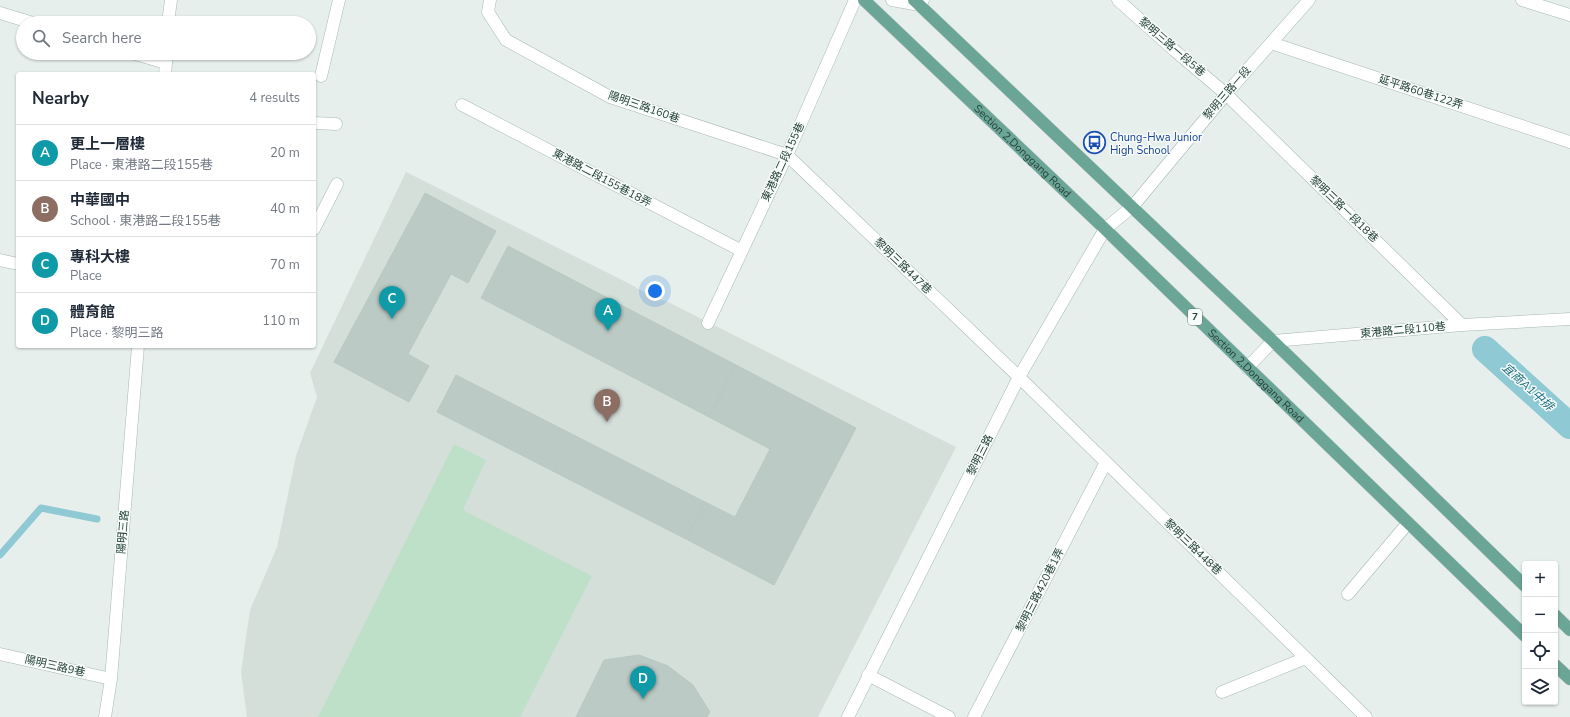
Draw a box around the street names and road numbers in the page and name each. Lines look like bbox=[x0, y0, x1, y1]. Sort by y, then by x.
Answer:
street label: 黎明三路一段5巷 bbox=[1136, 14, 1208, 80]
street label: 黎明三路一段 bbox=[1200, 63, 1254, 123]
street label: 延平路60巷122弄 bbox=[1377, 71, 1465, 113]
street label: 陽明三路160巷 bbox=[606, 88, 682, 126]
street label: Section 2,Donggang Road bbox=[971, 101, 1075, 201]
street label: 東港路二段155巷 bbox=[758, 120, 808, 204]
street label: 東港路二段155巷18弄 bbox=[550, 146, 654, 210]
street label: 黎明三路一段18巷 bbox=[1306, 172, 1382, 246]
street label: 黎明三路447巷 bbox=[871, 235, 935, 297]
road number: 7 bbox=[1188, 309, 1202, 325]
street label: 東港路二段110巷 bbox=[1360, 319, 1446, 341]
street label: Section 2,Donggang Road bbox=[1205, 325, 1308, 426]
street label: 黎明三路 bbox=[963, 432, 997, 478]
street label: 陽明三路 bbox=[114, 509, 132, 555]
street label: 黎明三路448巷 bbox=[1161, 516, 1225, 578]
street label: 黎明三路420巷1弄 bbox=[1012, 545, 1068, 635]
street label: 陽明三路9巷 bbox=[23, 652, 87, 680]

